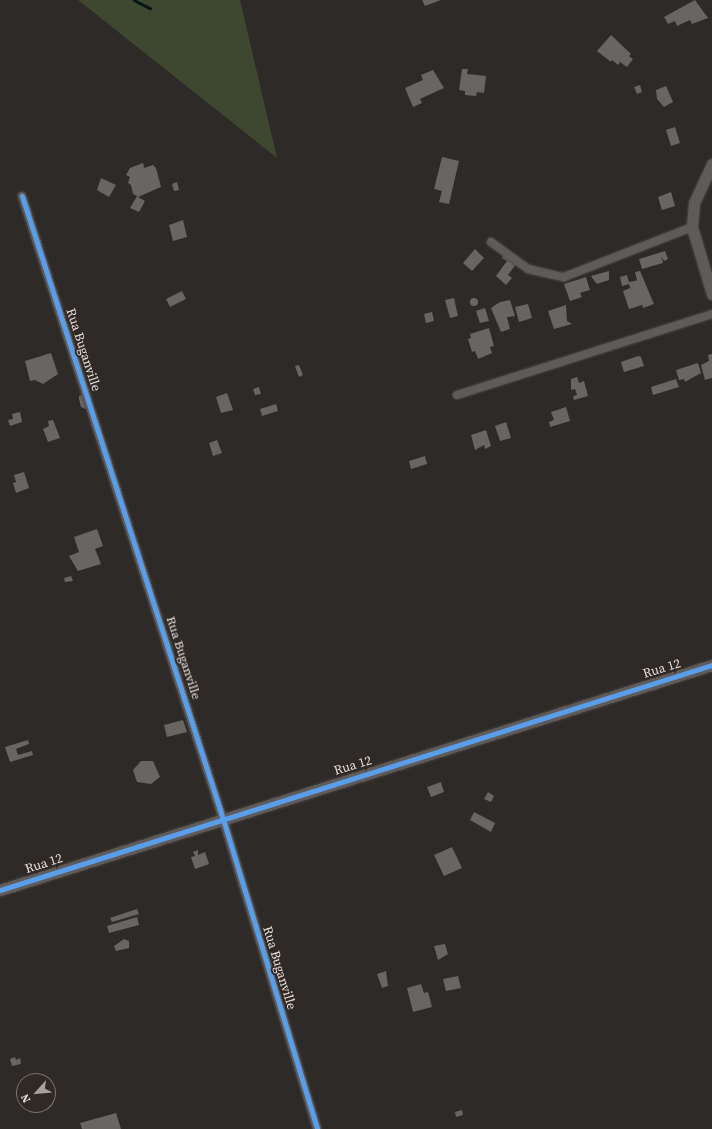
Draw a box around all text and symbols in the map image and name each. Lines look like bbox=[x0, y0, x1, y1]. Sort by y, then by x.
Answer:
street label: Rua Buganville bbox=[62, 307, 104, 393]
street label: Rua Buganville bbox=[162, 615, 204, 701]
street label: Rua 12 bbox=[641, 656, 683, 682]
street label: Rua 12 bbox=[332, 753, 374, 779]
street label: Rua 12 bbox=[23, 851, 65, 877]
street label: Rua Buganville bbox=[259, 924, 299, 1012]
north arrow bbox=[16, 1073, 56, 1113]
text: N bbox=[17, 1091, 34, 1105]

